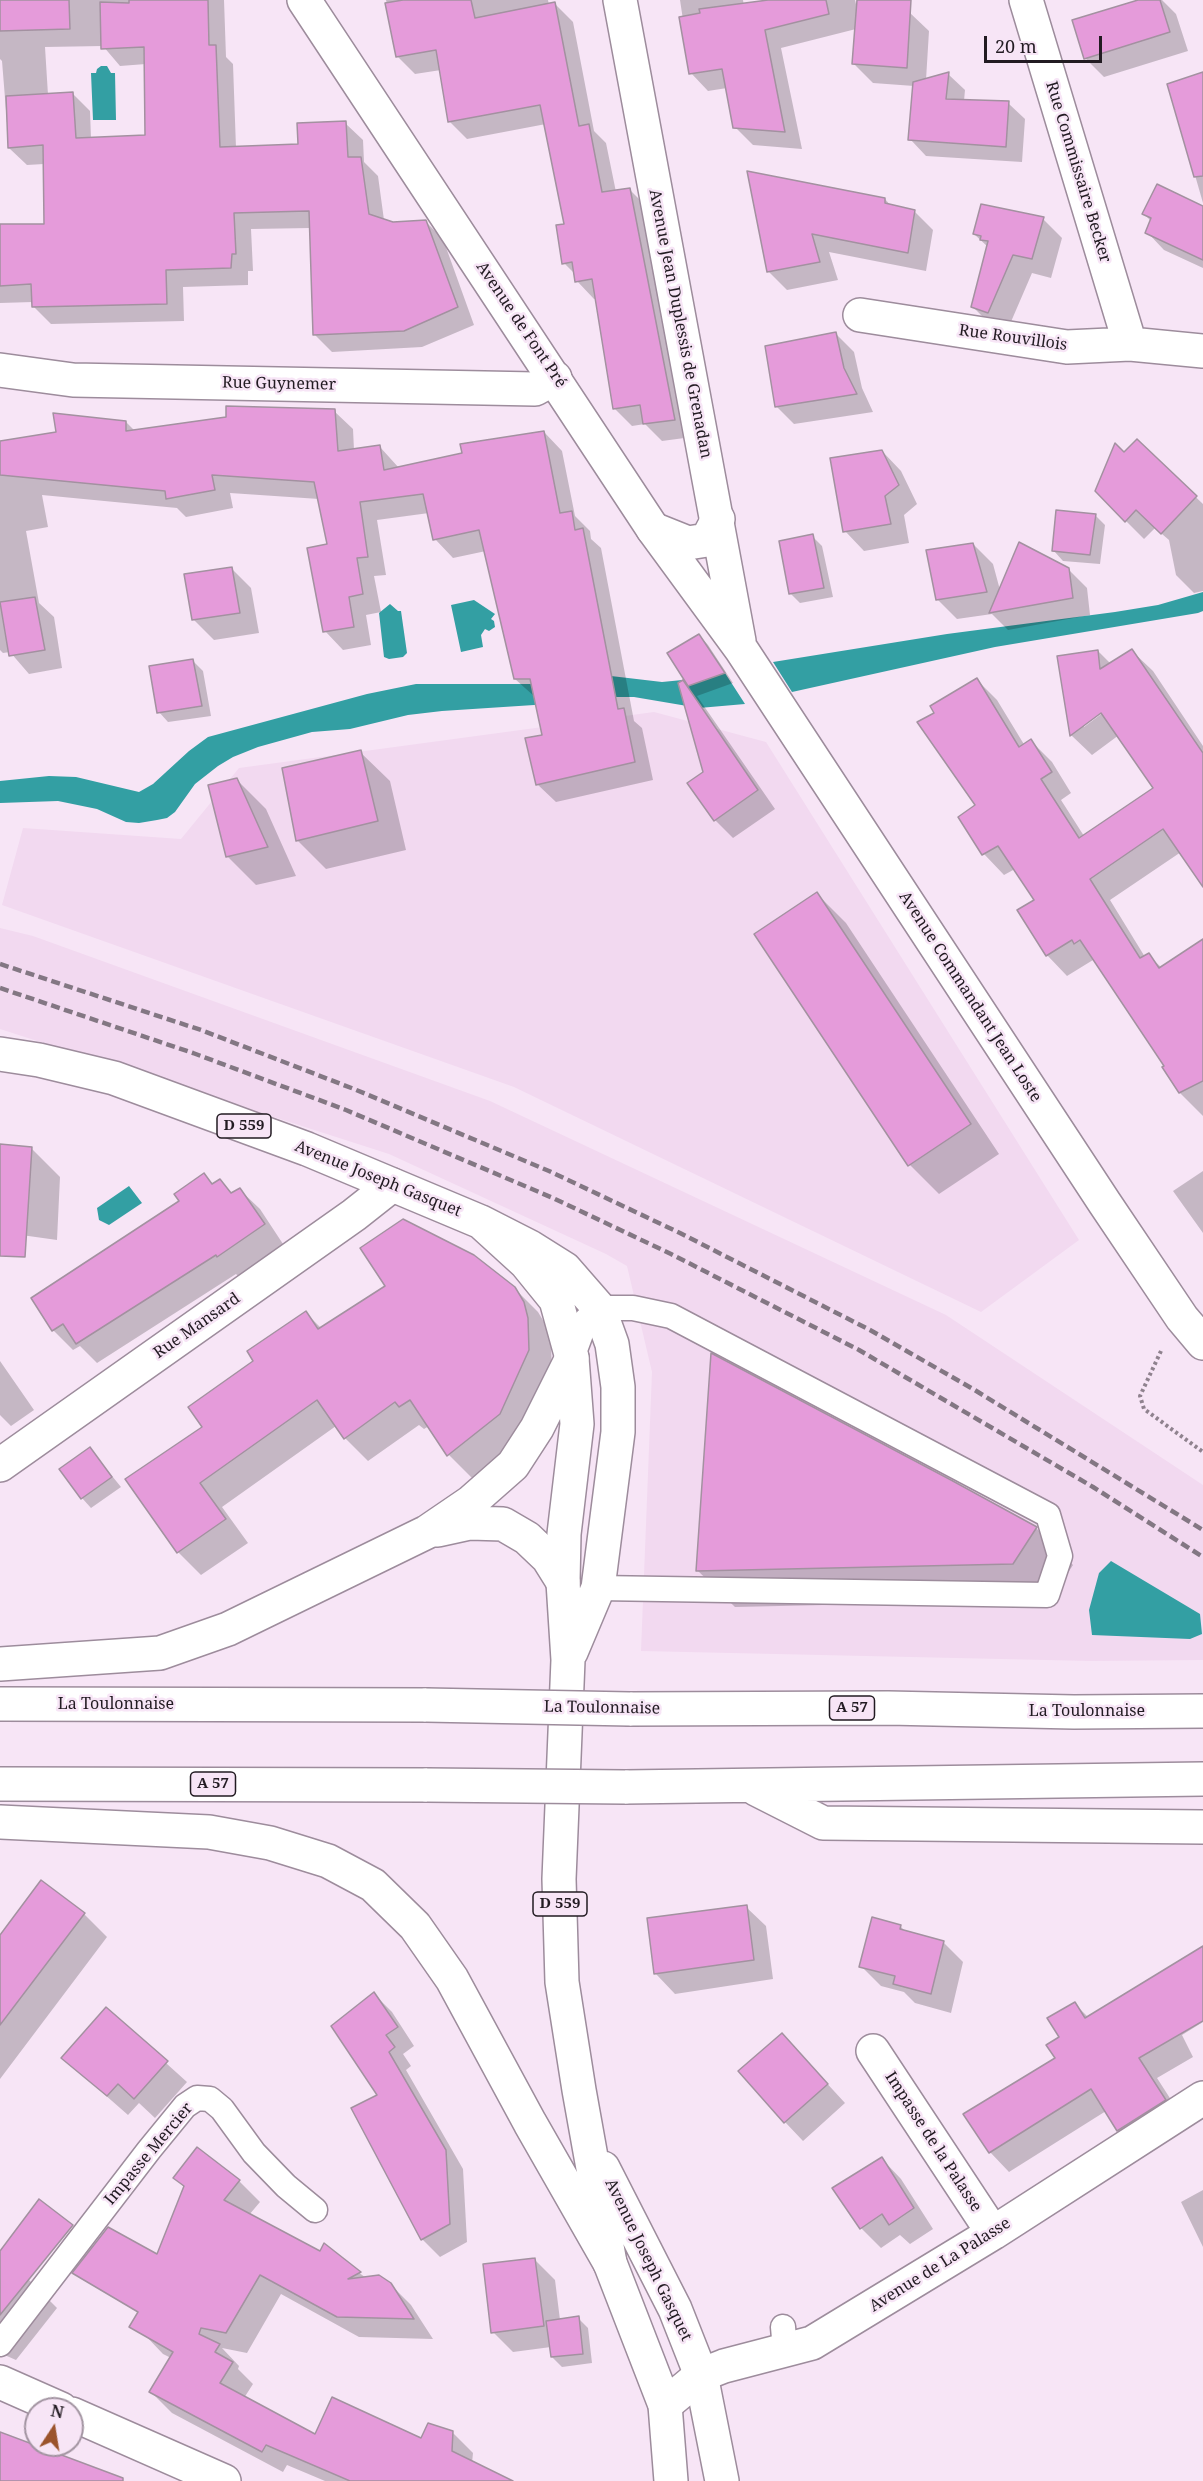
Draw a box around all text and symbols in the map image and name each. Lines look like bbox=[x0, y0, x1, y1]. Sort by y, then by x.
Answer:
scale bar bbox=[987, 24, 1106, 62]
text: 20 m bbox=[995, 34, 1037, 58]
street label: Rue Commissaire Becker bbox=[1041, 79, 1115, 265]
street label: Avenue Jean Duplessis de Grenadan bbox=[644, 188, 716, 460]
street label: Avenue de Font Pré bbox=[472, 258, 570, 392]
street label: Rue Rouvillois bbox=[958, 321, 1068, 355]
street label: Rue Guynemer bbox=[222, 373, 336, 395]
street label: Avenue Commandant Jean Loste bbox=[895, 888, 1045, 1106]
road number: D 559 bbox=[217, 1114, 271, 1138]
street label: Avenue Joseph Gasquet bbox=[292, 1137, 464, 1221]
street label: Rue Mansard bbox=[150, 1289, 244, 1363]
street label: La Toulonnaise bbox=[58, 1694, 174, 1714]
road number: A 57 bbox=[830, 1696, 874, 1720]
street label: La Toulonnaise bbox=[544, 1697, 660, 1719]
street label: La Toulonnaise bbox=[1029, 1701, 1145, 1721]
road number: A 57 bbox=[190, 1772, 236, 1796]
road number: D 559 bbox=[533, 1892, 587, 1916]
street label: Impasse de la Palasse bbox=[880, 2068, 986, 2216]
street label: Impasse Mercier bbox=[101, 2099, 197, 2209]
street label: Avenue Joseph Gasquet bbox=[600, 2176, 696, 2344]
street label: Avenue de La Palasse bbox=[866, 2214, 1014, 2316]
north arrow bbox=[24, 2397, 84, 2457]
text: N bbox=[49, 2399, 66, 2423]

